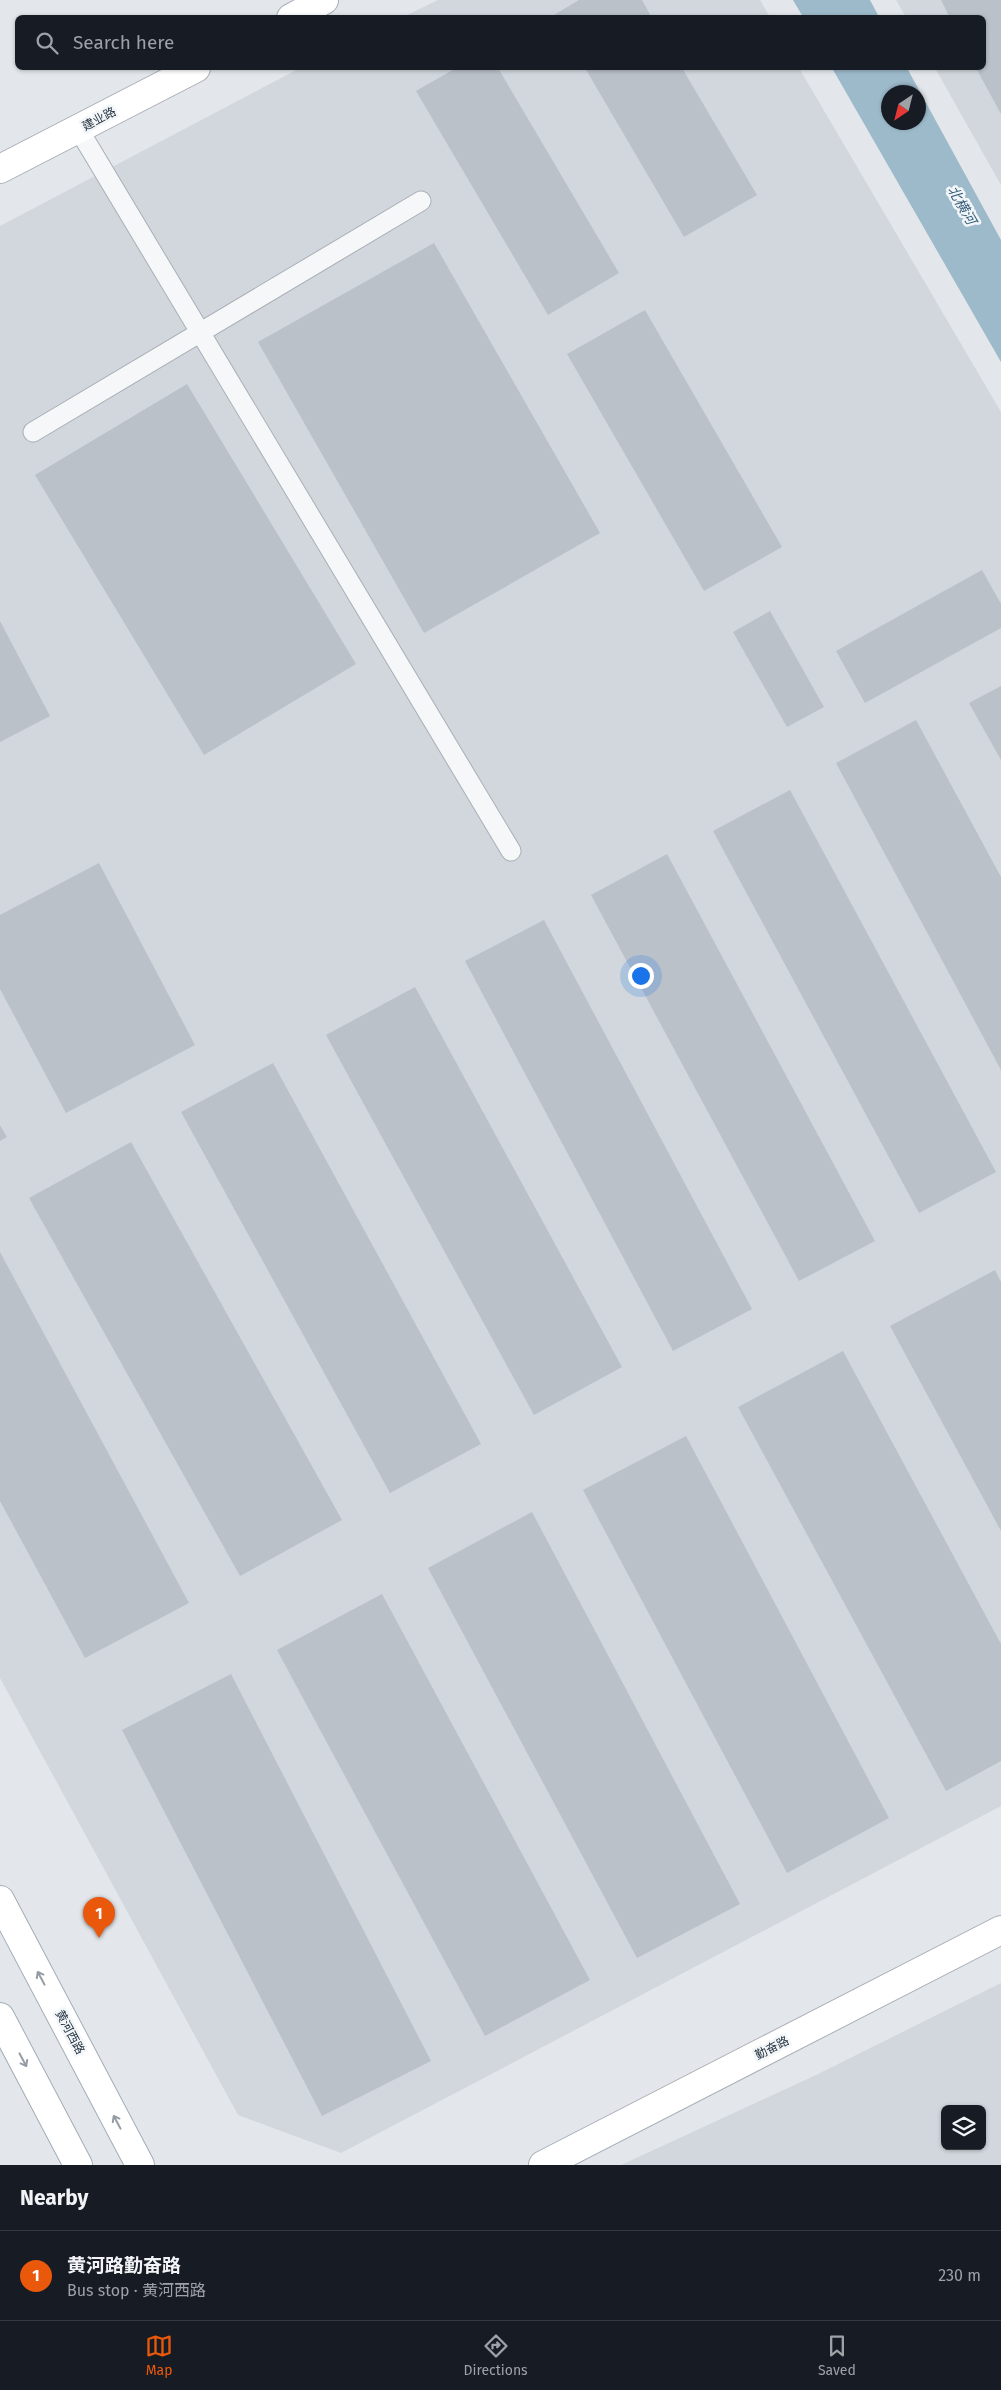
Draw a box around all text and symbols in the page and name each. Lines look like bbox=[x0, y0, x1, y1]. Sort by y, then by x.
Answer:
search box bbox=[15, 15, 986, 70]
icon: search bbox=[33, 29, 61, 57]
text: Search here bbox=[73, 31, 174, 54]
north arrow bbox=[881, 85, 926, 130]
street label: 建业路 bbox=[80, 104, 118, 134]
water label: 北横河 bbox=[944, 183, 981, 230]
your location bbox=[628, 963, 654, 989]
pin: 1 bbox=[83, 1897, 115, 1938]
one-way arrow bbox=[36, 1971, 45, 1986]
street label: 黄河西路 bbox=[53, 2008, 87, 2056]
street label: 勤奋路 bbox=[753, 2034, 791, 2062]
one-way arrow bbox=[18, 2053, 28, 2068]
map controls bbox=[941, 2105, 986, 2150]
button: layers bbox=[941, 2105, 986, 2150]
one-way arrow bbox=[112, 2115, 121, 2130]
text: Nearby bbox=[20, 2185, 88, 2211]
text: 黄河路勤奋路 bbox=[67, 2254, 181, 2277]
text: 1 bbox=[32, 2266, 40, 2285]
text: 230 m bbox=[938, 2266, 981, 2285]
text: Bus stop · 黄河西路 bbox=[67, 2281, 206, 2300]
tab: Map bbox=[145, 2332, 173, 2379]
tab: Directions bbox=[463, 2332, 528, 2379]
tab: Saved bbox=[818, 2332, 856, 2379]

